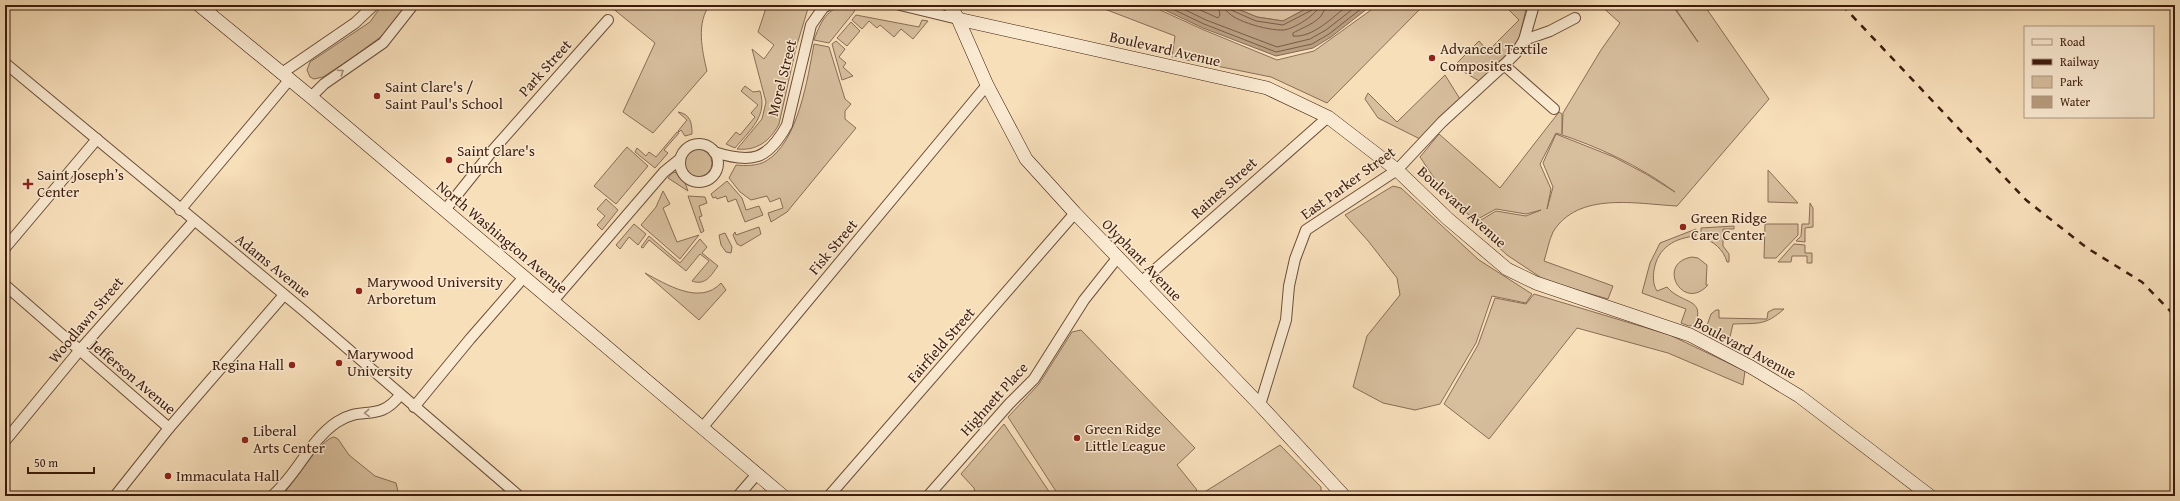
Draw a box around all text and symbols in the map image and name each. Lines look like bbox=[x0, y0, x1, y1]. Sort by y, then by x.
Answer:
street label: Boulevard Avenue bbox=[1108, 26, 1223, 71]
legend bbox=[2024, 26, 2154, 118]
text: Road bbox=[2060, 33, 2086, 50]
street label: Park Street bbox=[513, 34, 576, 101]
street label: Morel Street bbox=[762, 37, 801, 118]
place label: Advanced Textile Composites bbox=[1440, 38, 1548, 76]
marker: Advanced Textile Composites bbox=[1427, 53, 1437, 63]
text: Railway bbox=[2060, 53, 2099, 70]
one-way arrow bbox=[336, 70, 343, 77]
text: Park bbox=[2060, 73, 2084, 90]
place label: Saint Clare's / Saint Paul's School bbox=[385, 76, 503, 114]
marker: Saint Clare's / Saint Paul's School bbox=[372, 91, 382, 101]
text: Water bbox=[2060, 93, 2090, 110]
place label: Saint Clare's Church bbox=[457, 140, 535, 178]
street label: East Parker Street bbox=[1296, 141, 1400, 224]
street label: Raines Street bbox=[1186, 152, 1262, 223]
marker: Saint Clare's Church bbox=[444, 155, 454, 165]
street label: Boulevard Avenue bbox=[1413, 161, 1511, 252]
place label: Saint Joseph’s Center bbox=[37, 164, 124, 202]
street label: North Washington Avenue bbox=[432, 175, 572, 298]
marker: Saint Joseph’s Center bbox=[22, 178, 34, 190]
place label: Green Ridge Care Center bbox=[1691, 207, 1767, 245]
street label: Fisk Street bbox=[803, 214, 862, 279]
street label: Olyphant Avenue bbox=[1097, 214, 1187, 306]
marker: Green Ridge Care Center bbox=[1678, 222, 1688, 232]
street label: Adams Avenue bbox=[231, 229, 316, 303]
street label: Woodlawn Street bbox=[43, 271, 128, 367]
place label: Marywood University Arboretum bbox=[367, 271, 503, 309]
marker: Marywood University Arboretum bbox=[354, 286, 364, 296]
street label: Fairfield Street bbox=[902, 302, 980, 387]
street label: Boulevard Avenue bbox=[1690, 312, 1800, 383]
street label: Jefferson Avenue bbox=[84, 333, 181, 419]
place label: Marywood University bbox=[347, 343, 414, 381]
place label: Regina Hall bbox=[212, 354, 284, 375]
street label: Highnett Place bbox=[955, 357, 1032, 440]
marker: Marywood University bbox=[334, 358, 344, 368]
marker: Regina Hall bbox=[287, 360, 297, 370]
one-way arrow bbox=[364, 408, 371, 417]
place label: Green Ridge Little League bbox=[1085, 418, 1166, 456]
place label: Liberal Arts Center bbox=[253, 420, 325, 458]
marker: Green Ridge Little League bbox=[1072, 433, 1082, 443]
marker: Liberal Arts Center bbox=[240, 435, 250, 445]
scale bar bbox=[28, 449, 94, 475]
text: 50 m bbox=[34, 454, 58, 471]
place label: Immaculata Hall bbox=[176, 465, 279, 486]
marker: Immaculata Hall bbox=[163, 471, 173, 481]

